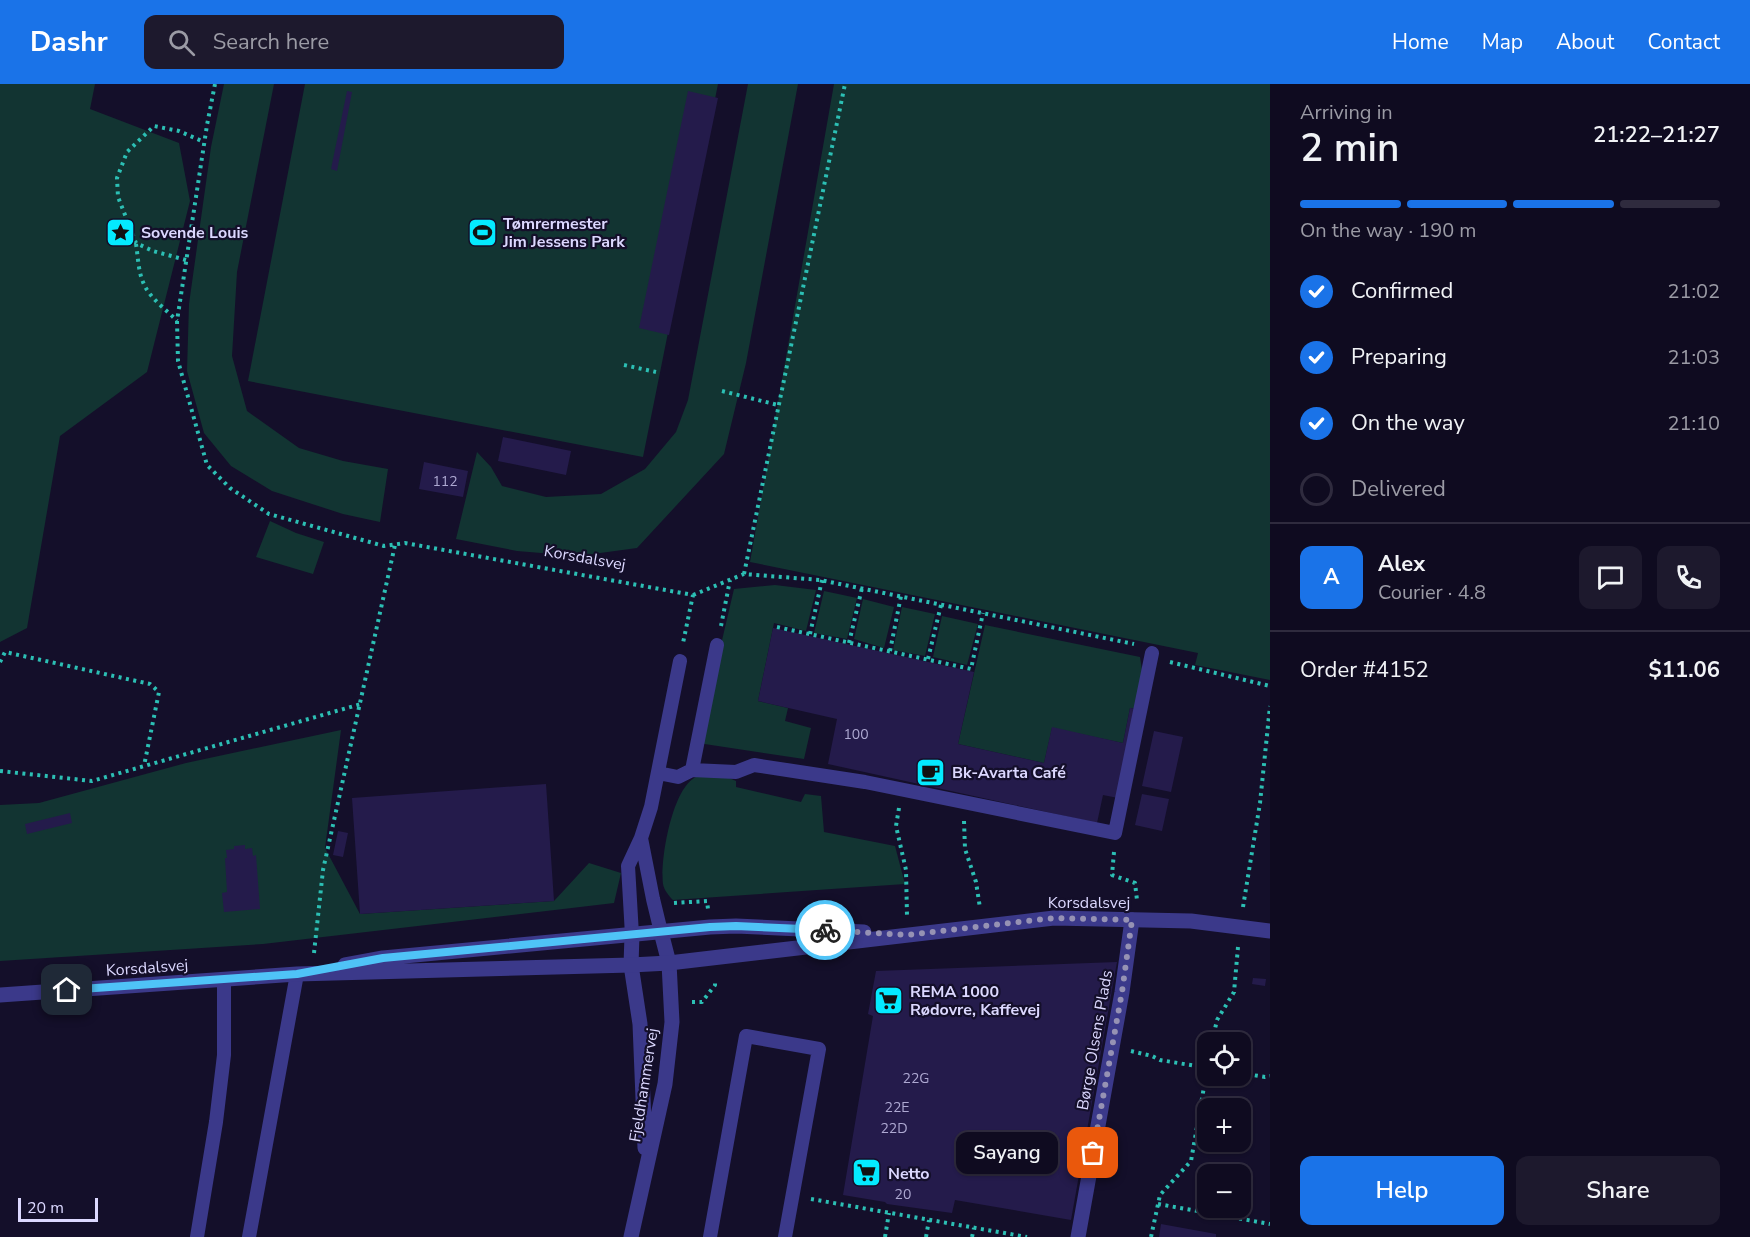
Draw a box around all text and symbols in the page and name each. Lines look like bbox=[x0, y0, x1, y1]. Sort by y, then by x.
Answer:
search box bbox=[144, 15, 564, 69]
text: Dashr bbox=[30, 23, 108, 61]
icon: search bbox=[165, 26, 198, 59]
text: Search here bbox=[213, 27, 329, 57]
text: Home bbox=[1392, 28, 1449, 56]
text: Map bbox=[1482, 28, 1523, 56]
text: About bbox=[1556, 28, 1614, 56]
text: Contact bbox=[1647, 28, 1720, 56]
text: Arriving in bbox=[1300, 99, 1393, 126]
text: 21:22–21:27 bbox=[1593, 120, 1720, 150]
text: 2 min bbox=[1300, 122, 1399, 175]
place label: Tømrermester Jim Jessens Park bbox=[502, 213, 625, 253]
place icon: Sovende Louis bbox=[104, 216, 136, 248]
sports icon: Tømrermester Jim Jessens Park bbox=[466, 216, 498, 248]
text: On the way · 190 m bbox=[1300, 217, 1476, 244]
place label: Sovende Louis bbox=[141, 222, 249, 244]
icon: check bbox=[1300, 275, 1333, 308]
text: Confirmed bbox=[1351, 276, 1453, 306]
text: 21:02 bbox=[1667, 278, 1720, 305]
icon: check bbox=[1300, 341, 1333, 374]
text: Preparing bbox=[1351, 342, 1447, 372]
text: 21:03 bbox=[1667, 344, 1720, 371]
icon: check bbox=[1300, 407, 1333, 440]
text: On the way bbox=[1351, 408, 1465, 438]
text: 21:10 bbox=[1667, 410, 1720, 437]
house number: 112 bbox=[432, 472, 458, 491]
text: Delivered bbox=[1351, 474, 1446, 504]
street label: Korsdalsvej bbox=[542, 540, 627, 576]
button: chat bbox=[1579, 546, 1642, 609]
button: phone bbox=[1657, 546, 1720, 609]
text: Alex bbox=[1378, 549, 1425, 579]
text: A bbox=[1323, 562, 1340, 592]
text: Courier · 4.8 bbox=[1378, 579, 1486, 606]
text: Order #4152 bbox=[1300, 655, 1429, 685]
text: $11.06 bbox=[1649, 655, 1720, 685]
house number: 100 bbox=[843, 725, 869, 744]
cafe icon: Bk-Avarta Café bbox=[915, 756, 947, 788]
place label: Bk-Avarta Café bbox=[952, 762, 1066, 784]
street label: Korsdalsvej bbox=[1048, 892, 1130, 914]
courier bbox=[795, 900, 855, 960]
icon: bike bbox=[809, 914, 842, 947]
street label: Korsdalsvej bbox=[105, 954, 189, 982]
pin bbox=[41, 964, 92, 1015]
street label: Børge Olsens Plads bbox=[1072, 968, 1118, 1112]
icon: home bbox=[50, 973, 83, 1006]
place label: REMA 1000 Rødovre, Kaffevej bbox=[910, 981, 1040, 1021]
supermarket icon: REMA 1000 Rødovre, Kaffevej bbox=[873, 984, 905, 1016]
street label: Fjeldhammervej bbox=[624, 1027, 664, 1144]
map controls bbox=[1197, 1032, 1251, 1218]
button: locate bbox=[1197, 1032, 1251, 1086]
house number: 22G bbox=[903, 1069, 929, 1088]
house number: 22E bbox=[885, 1098, 909, 1117]
button: + bbox=[1197, 1098, 1251, 1152]
house number: 22D bbox=[880, 1119, 908, 1138]
pin bbox=[1067, 1127, 1118, 1178]
callout: Sayang bbox=[955, 1132, 1057, 1174]
icon: bag bbox=[1076, 1136, 1109, 1169]
text: Sayang bbox=[973, 1139, 1041, 1166]
button: Help bbox=[1300, 1156, 1504, 1225]
button: Share bbox=[1516, 1156, 1720, 1225]
supermarket icon: Netto bbox=[851, 1157, 883, 1189]
place label: Netto bbox=[888, 1163, 930, 1185]
button: − bbox=[1197, 1164, 1251, 1218]
house number: 20 bbox=[895, 1185, 911, 1204]
scale bar bbox=[18, 1195, 98, 1222]
text: 20 m bbox=[27, 1197, 64, 1219]

